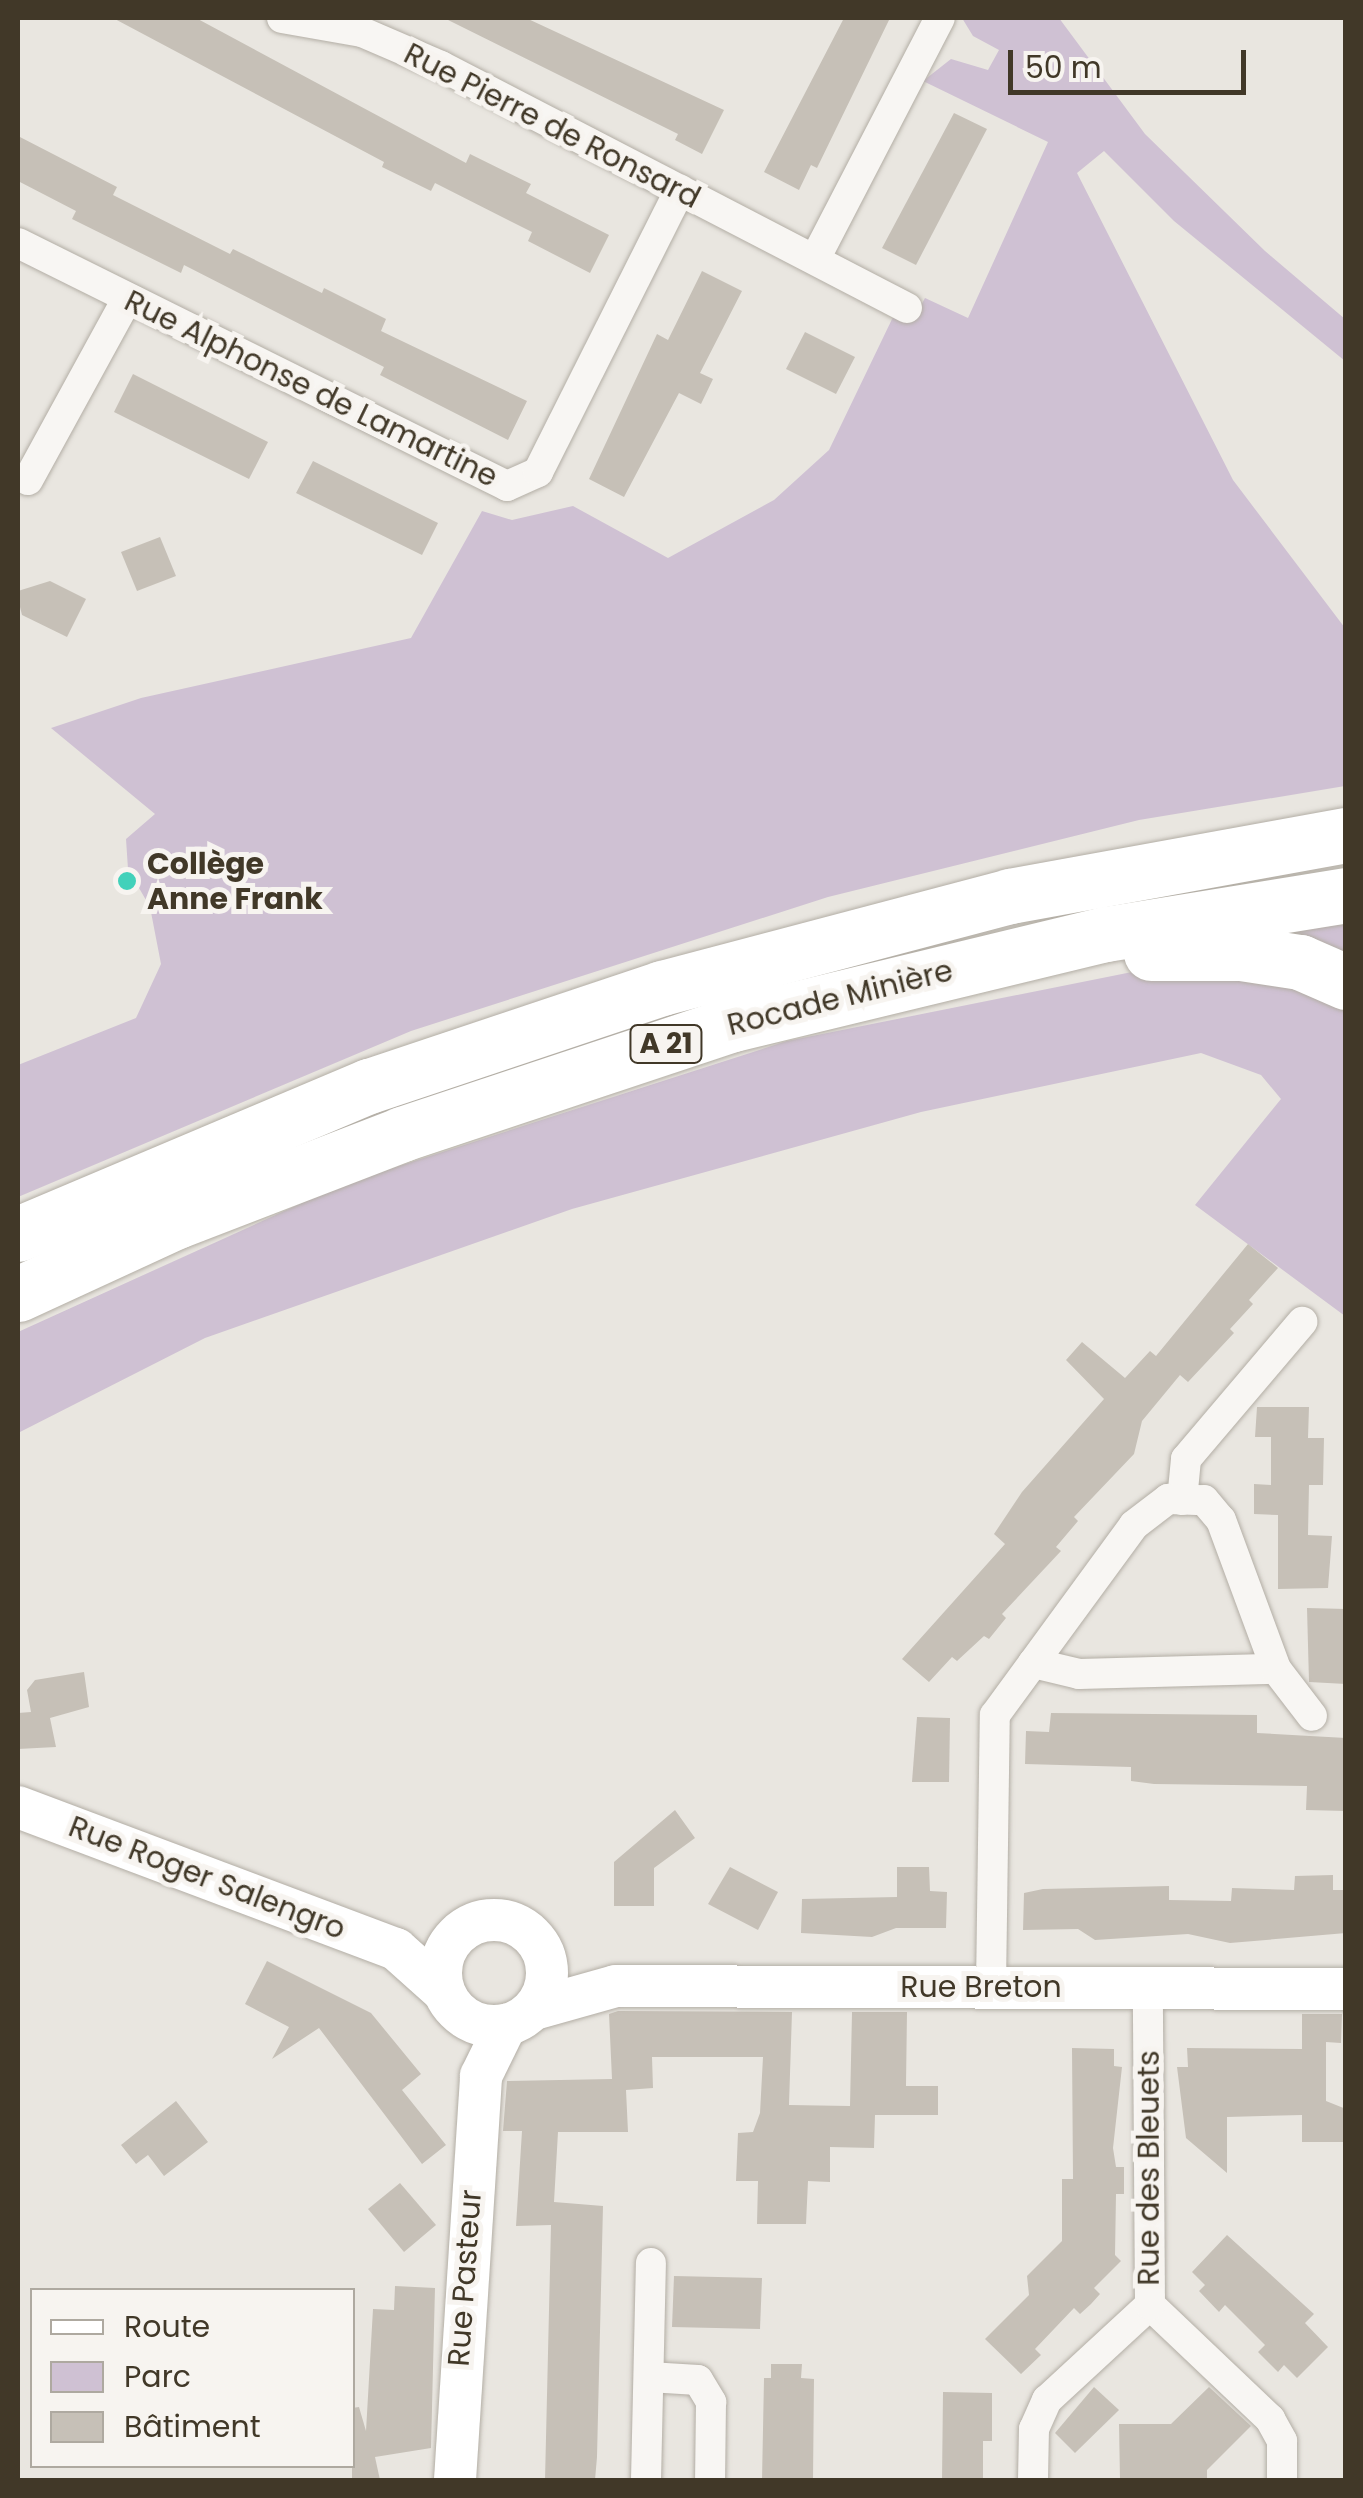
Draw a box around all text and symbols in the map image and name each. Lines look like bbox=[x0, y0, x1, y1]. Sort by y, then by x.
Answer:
scale bar bbox=[1013, 30, 1250, 92]
street label: Rue Pierre de Ronsard bbox=[398, 36, 706, 216]
text: 50 m bbox=[1025, 46, 1102, 89]
street label: Rue Alphonse de Lamartine bbox=[119, 283, 503, 495]
place label: Collège Anne Frank bbox=[147, 846, 323, 916]
marker: Collège Anne Frank bbox=[116, 870, 138, 892]
street label: Rocade Minière bbox=[724, 953, 956, 1043]
road number: A 21 bbox=[628, 1021, 704, 1067]
street label: Rue Roger Salengro bbox=[64, 1809, 350, 1947]
street label: Rue Breton bbox=[900, 1969, 1062, 2005]
street label: Rue des Bleuets bbox=[1131, 2050, 1167, 2286]
street label: Rue Pasteur bbox=[441, 2188, 489, 2368]
legend bbox=[30, 2288, 355, 2468]
text: Route bbox=[124, 2305, 210, 2348]
text: Parc bbox=[124, 2355, 191, 2398]
text: Bâtiment bbox=[124, 2405, 261, 2448]

